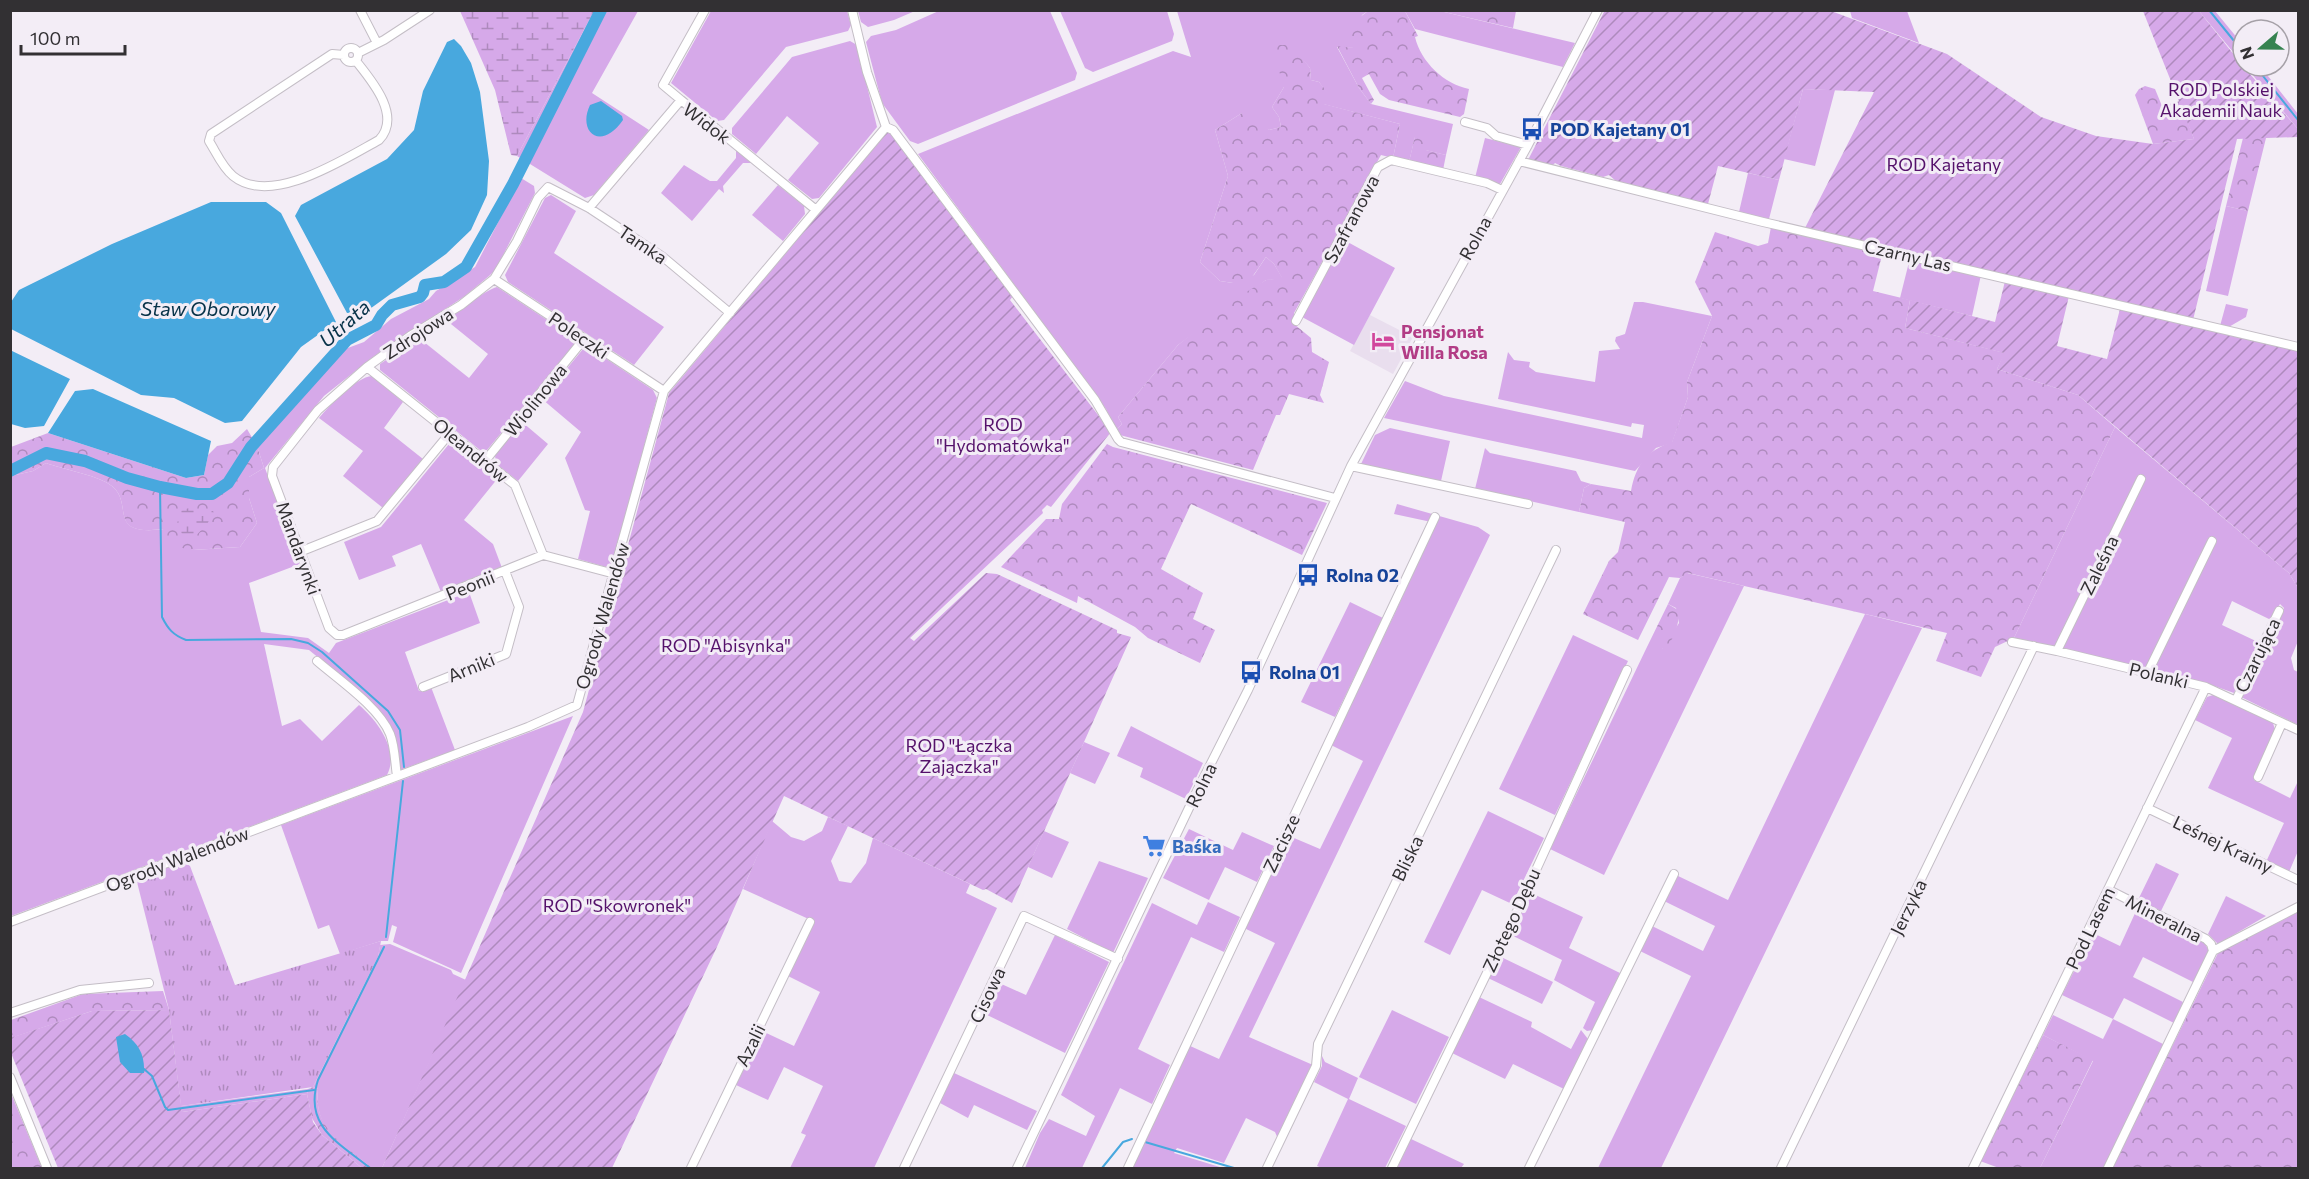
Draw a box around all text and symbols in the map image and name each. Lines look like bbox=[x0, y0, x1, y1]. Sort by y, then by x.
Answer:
scale bar bbox=[21, 18, 124, 56]
north arrow bbox=[2231, 18, 2291, 78]
text: 100 m bbox=[30, 27, 80, 49]
text: N bbox=[2235, 44, 2257, 62]
park label: ROD Polskiej Akademii Nauk bbox=[2160, 78, 2283, 121]
street label: Widok bbox=[679, 98, 735, 148]
bus stop icon: POD Kajetany 01 bbox=[1519, 116, 1545, 142]
place label: POD Kajetany 01 bbox=[1550, 118, 1690, 140]
park label: ROD Kajetany bbox=[1887, 153, 2001, 175]
street label: Szafranowa bbox=[1319, 171, 1383, 267]
street label: Rolna bbox=[1454, 212, 1496, 264]
street label: Tamka bbox=[614, 220, 672, 268]
street label: Czarny Las bbox=[1862, 234, 1954, 276]
water label: Utrata bbox=[314, 294, 374, 352]
water label: Staw Oborowy bbox=[140, 296, 276, 320]
street label: Zdrojowa bbox=[379, 302, 457, 364]
street label: Poleczki bbox=[545, 307, 613, 363]
place label: Pensjonat Willa Rosa bbox=[1401, 320, 1488, 363]
hotel icon: Pensjonat Willa Rosa bbox=[1370, 328, 1396, 354]
street label: Wiolinowa bbox=[499, 359, 571, 441]
street label: Oleandrów bbox=[429, 413, 513, 487]
park label: ROD "Hydomatówka" bbox=[936, 413, 1070, 456]
street label: Mandarynki bbox=[272, 498, 326, 598]
street label: Zaleśna bbox=[2075, 532, 2123, 598]
street label: Ogrody Walendów bbox=[571, 540, 633, 692]
bus stop icon: Rolna 02 bbox=[1295, 562, 1321, 588]
place label: Rolna 02 bbox=[1326, 564, 1399, 586]
street label: Peonii bbox=[442, 565, 498, 605]
street label: Czarująca bbox=[2230, 614, 2284, 696]
park label: ROD "Abisynka" bbox=[661, 634, 791, 656]
street label: Arniki bbox=[444, 648, 498, 686]
street label: Polanki bbox=[2127, 657, 2191, 693]
bus stop icon: Rolna 01 bbox=[1238, 659, 1264, 685]
place label: Rolna 01 bbox=[1269, 661, 1340, 683]
park label: ROD "Łączka Zajączka" bbox=[906, 734, 1012, 777]
street label: Rolna bbox=[1181, 759, 1221, 811]
street label: Zacisze bbox=[1258, 810, 1304, 876]
street label: Leśnej Krainy bbox=[2169, 810, 2277, 878]
street label: Ogrody Walendów bbox=[102, 822, 252, 896]
street label: Bliska bbox=[1387, 832, 1427, 884]
supermarket icon: Baśka bbox=[1141, 833, 1167, 859]
place label: Baśka bbox=[1172, 835, 1222, 857]
street label: Złotego Dębu bbox=[1477, 865, 1545, 975]
street label: Jerzyka bbox=[1885, 876, 1931, 938]
street label: Pod Lasem bbox=[2061, 883, 2119, 973]
street label: Mineralna bbox=[2122, 889, 2206, 947]
park label: ROD "Skowronek" bbox=[543, 894, 691, 916]
street label: Cisowa bbox=[965, 964, 1009, 1026]
street label: Azalii bbox=[730, 1020, 770, 1070]

